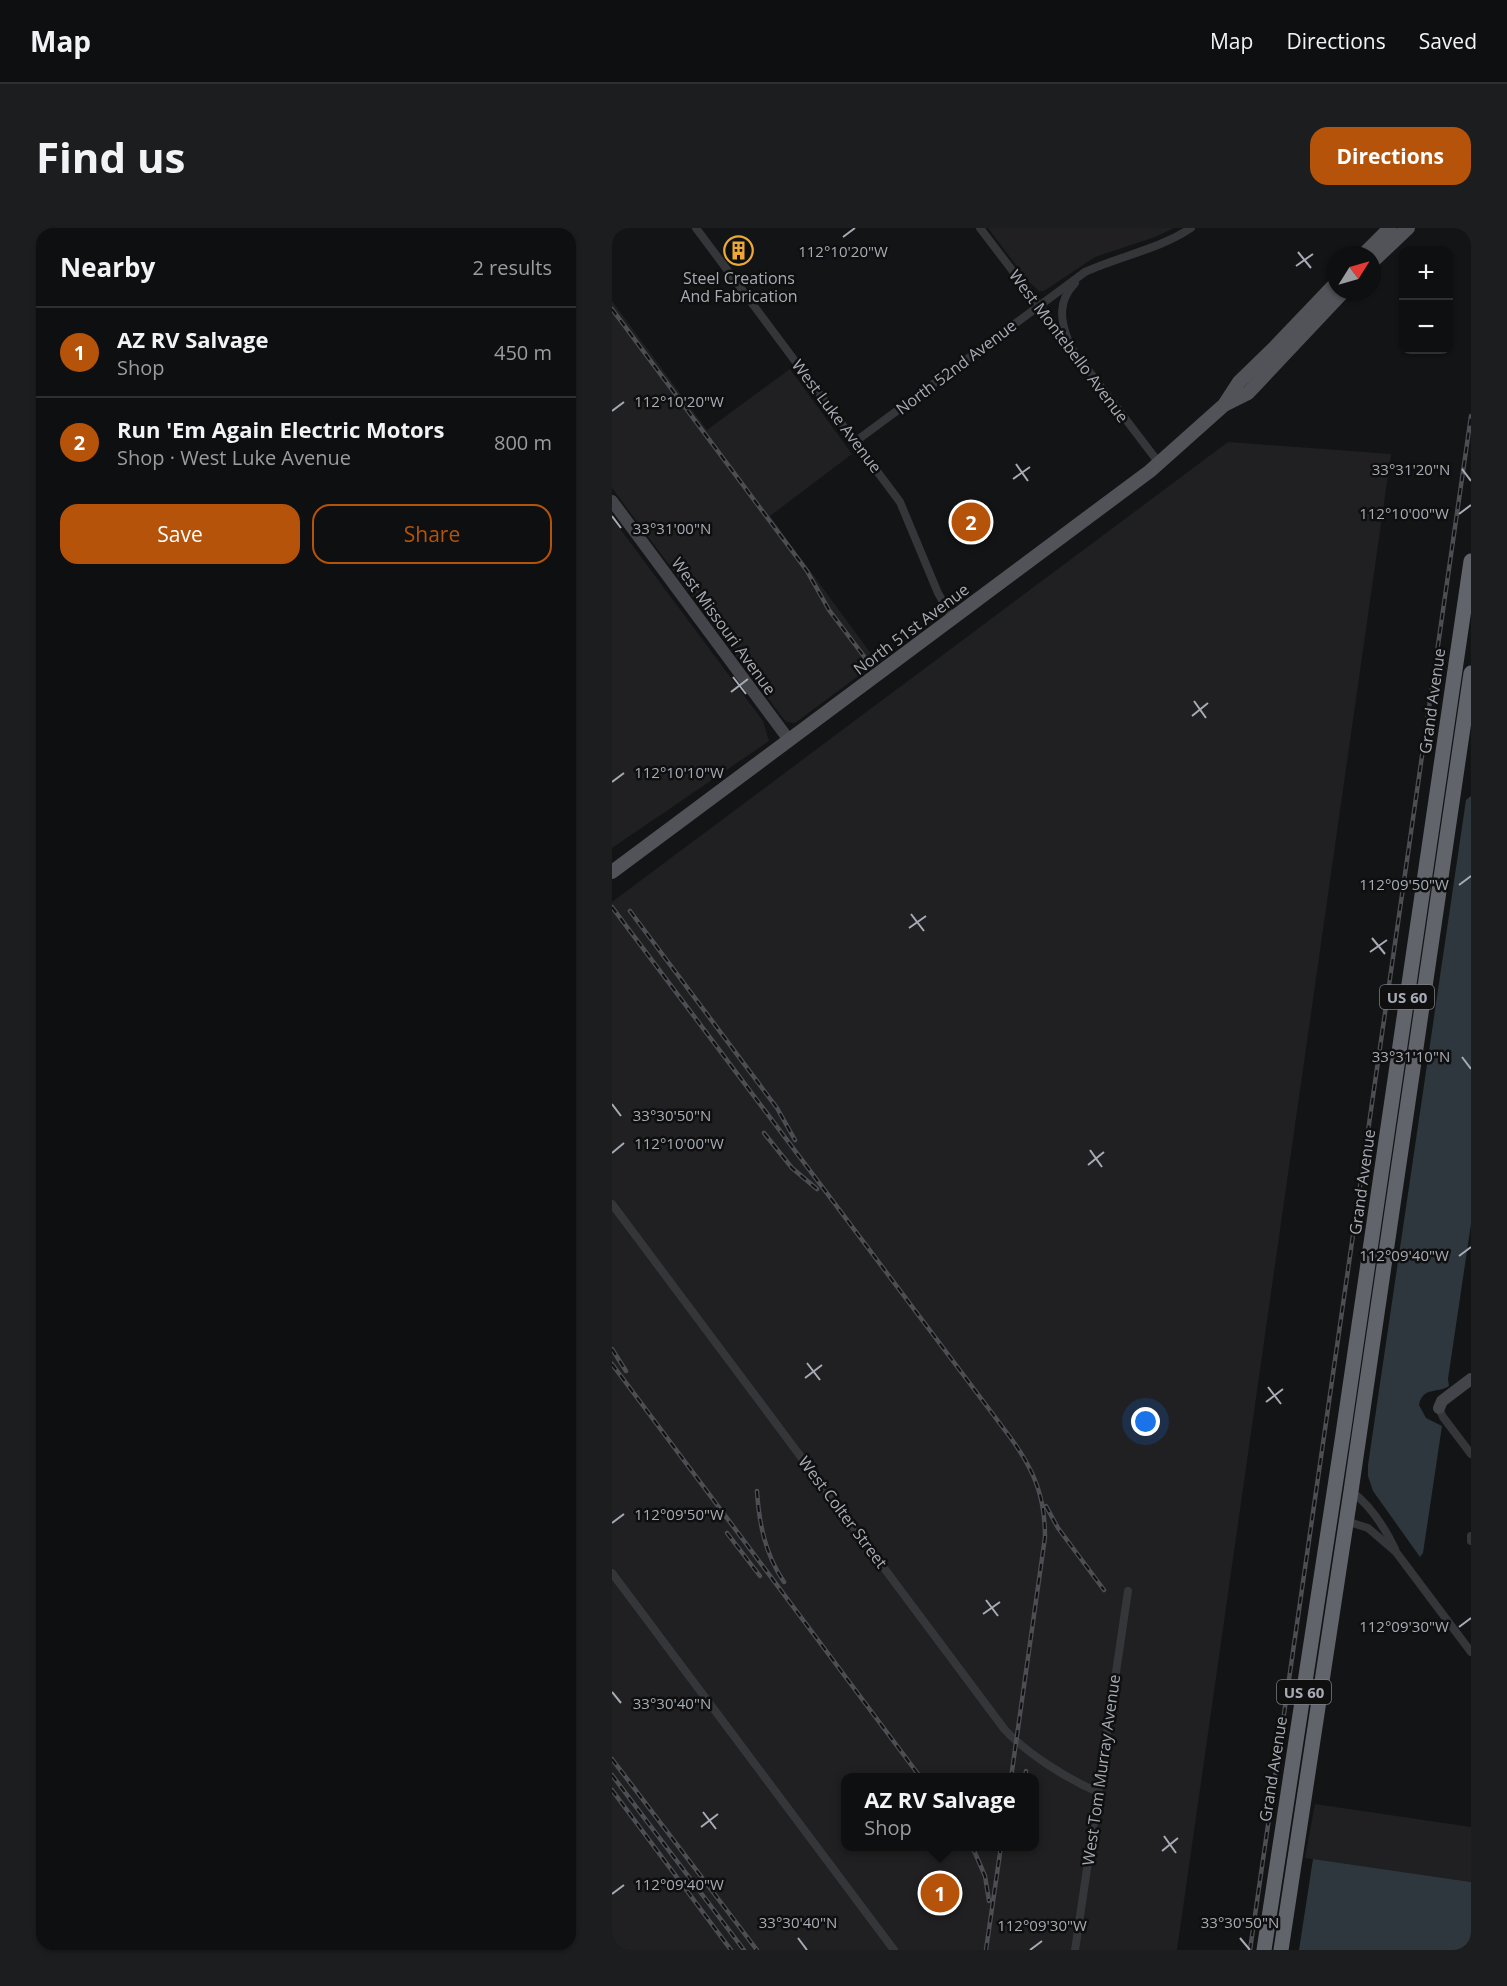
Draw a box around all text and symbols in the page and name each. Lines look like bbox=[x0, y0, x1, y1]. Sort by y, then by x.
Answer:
text: Map bbox=[30, 22, 91, 60]
text: Map bbox=[1210, 27, 1253, 55]
text: Directions bbox=[1286, 27, 1386, 55]
text: Saved bbox=[1419, 27, 1477, 55]
button: Directions bbox=[1310, 127, 1471, 185]
text: Find us bbox=[36, 128, 185, 185]
building icon: Steel Creations And Fabrication bbox=[723, 234, 755, 266]
text: 112°10'20"W bbox=[798, 241, 888, 261]
north arrow bbox=[1327, 246, 1381, 300]
map controls bbox=[1399, 246, 1453, 354]
button: + bbox=[1399, 246, 1453, 300]
text: Nearby bbox=[60, 249, 155, 285]
text: 2 results bbox=[472, 254, 552, 281]
street label: West Montebello Avenue bbox=[1004, 265, 1134, 427]
place label: Steel Creations And Fabrication bbox=[680, 267, 798, 307]
button: − bbox=[1399, 300, 1453, 354]
street label: North 52nd Avenue bbox=[891, 314, 1021, 420]
text: AZ RV Salvage bbox=[117, 324, 269, 354]
text: 1 bbox=[74, 339, 85, 366]
text: 450 m bbox=[494, 339, 552, 366]
text: Shop bbox=[117, 354, 165, 381]
street label: West Luke Avenue bbox=[787, 355, 887, 477]
text: 112°10'20"W bbox=[634, 391, 724, 411]
text: Run 'Em Again Electric Motors bbox=[117, 414, 445, 444]
text: 2 bbox=[74, 429, 85, 456]
text: 800 m bbox=[494, 429, 552, 456]
text: Shop · West Luke Avenue bbox=[117, 444, 351, 471]
text: 33°31'20"N bbox=[1372, 459, 1450, 479]
pin: 2 bbox=[952, 500, 990, 544]
text: 112°10'00"W bbox=[1359, 503, 1449, 523]
button: Save bbox=[60, 504, 300, 564]
button: Share bbox=[312, 504, 552, 564]
text: 33°31'00"N bbox=[633, 518, 711, 538]
street label: West Missouri Avenue bbox=[667, 553, 781, 699]
street label: North 51st Avenue bbox=[849, 578, 973, 680]
street label: Grand Avenue bbox=[1414, 647, 1450, 755]
text: 112°10'10"W bbox=[634, 762, 724, 782]
text: 112°09'50"W bbox=[1359, 874, 1449, 894]
road number: US 60 bbox=[1380, 985, 1434, 1009]
text: 33°31'10"N bbox=[1372, 1046, 1450, 1066]
text: 33°30'50"N bbox=[633, 1105, 711, 1125]
street label: Grand Avenue bbox=[1344, 1128, 1380, 1236]
text: 112°10'00"W bbox=[634, 1133, 724, 1153]
text: 112°09'40"W bbox=[1359, 1245, 1449, 1265]
your location bbox=[1131, 1407, 1160, 1436]
street label: West Colter Street bbox=[794, 1451, 893, 1573]
text: 112°09'50"W bbox=[634, 1504, 724, 1524]
text: 112°09'30"W bbox=[1359, 1616, 1449, 1636]
street label: West Tom Murray Avenue bbox=[1077, 1673, 1125, 1867]
road number: US 60 bbox=[1277, 1680, 1331, 1704]
text: 33°30'40"N bbox=[633, 1693, 711, 1713]
street label: Grand Avenue bbox=[1254, 1715, 1292, 1823]
popup bbox=[841, 1773, 1039, 1851]
text: AZ RV Salvage bbox=[864, 1784, 1016, 1814]
text: Shop bbox=[864, 1814, 912, 1841]
pin: 1 bbox=[920, 1870, 960, 1916]
text: 112°09'40"W bbox=[634, 1874, 724, 1894]
text: 33°30'40"N bbox=[759, 1912, 837, 1932]
text: 33°30'50"N bbox=[1201, 1912, 1279, 1932]
text: 112°09'30"W bbox=[997, 1915, 1087, 1935]

